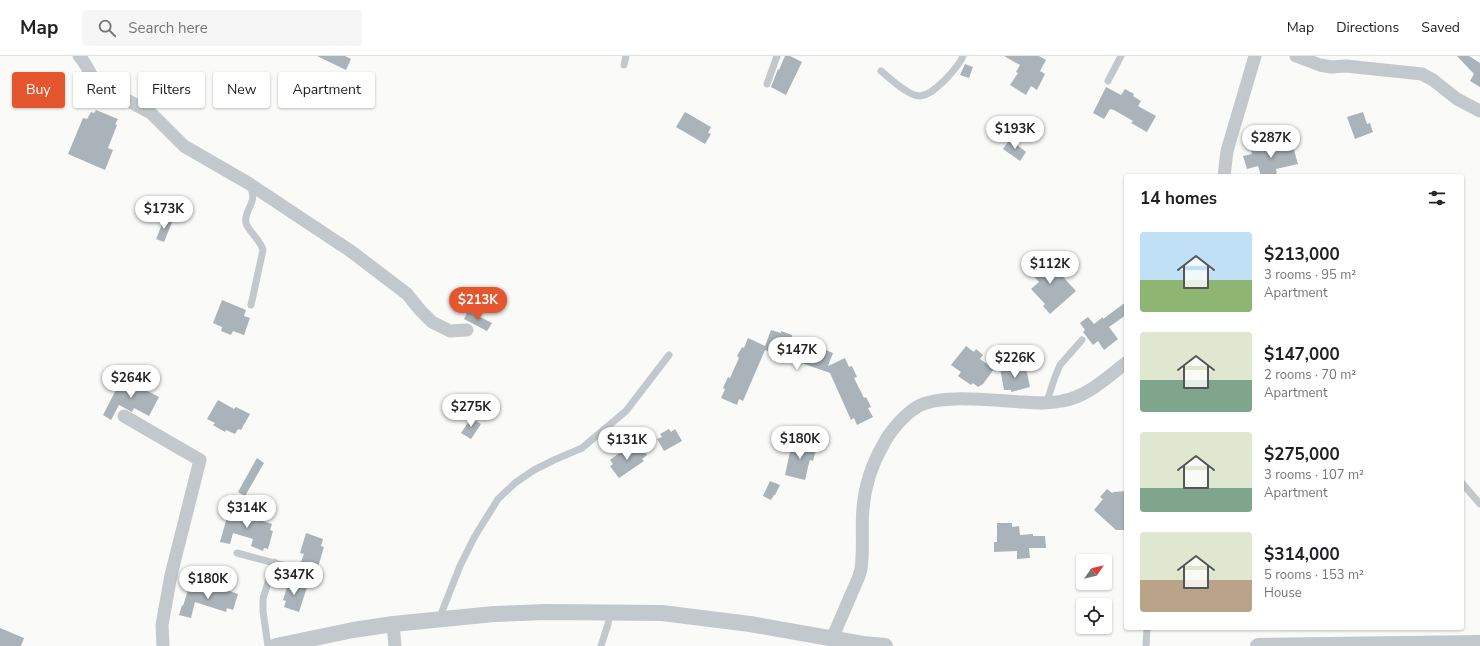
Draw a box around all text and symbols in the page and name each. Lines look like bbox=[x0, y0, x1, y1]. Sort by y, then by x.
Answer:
search box bbox=[82, 10, 362, 46]
text: Map bbox=[20, 15, 58, 41]
icon: search bbox=[96, 17, 118, 39]
text: Search here bbox=[128, 18, 208, 38]
text: Map bbox=[1287, 18, 1314, 37]
text: Directions bbox=[1336, 18, 1399, 37]
text: Saved bbox=[1421, 18, 1460, 37]
chip: Buy bbox=[12, 72, 65, 108]
chip: Rent bbox=[73, 72, 130, 108]
chip: Filters bbox=[138, 72, 205, 108]
chip: New bbox=[213, 72, 270, 108]
chip: Apartment bbox=[278, 72, 375, 108]
pin: $193K bbox=[987, 116, 1043, 150]
text: $193K bbox=[995, 120, 1035, 138]
pin: $287K bbox=[1243, 125, 1299, 159]
text: $287K bbox=[1251, 129, 1291, 147]
text: 14 homes bbox=[1140, 187, 1217, 210]
icon: filters bbox=[1426, 187, 1448, 209]
pin: $173K bbox=[136, 196, 192, 230]
text: $173K bbox=[144, 200, 184, 218]
text: $213,000 bbox=[1264, 243, 1340, 266]
icon: home bbox=[1172, 248, 1220, 296]
pin: $112K bbox=[1022, 251, 1078, 285]
text: $112K bbox=[1030, 255, 1070, 273]
text: 3 rooms · 95 m² bbox=[1264, 266, 1356, 284]
text: Apartment bbox=[1264, 284, 1327, 302]
pin: $213K bbox=[450, 287, 506, 321]
text: $213K bbox=[458, 291, 498, 309]
pin: $147K bbox=[769, 337, 825, 371]
text: $147K bbox=[777, 341, 817, 359]
text: $147,000 bbox=[1264, 343, 1340, 366]
pin: $226K bbox=[987, 345, 1043, 379]
icon: home bbox=[1172, 348, 1220, 396]
text: $226K bbox=[995, 349, 1035, 367]
pin: $264K bbox=[103, 365, 159, 399]
text: 2 rooms · 70 m² bbox=[1264, 366, 1356, 384]
text: $264K bbox=[111, 369, 151, 387]
text: Apartment bbox=[1264, 384, 1327, 402]
pin: $275K bbox=[443, 394, 499, 428]
text: $275K bbox=[451, 398, 491, 416]
pin: $180K bbox=[772, 426, 828, 460]
pin: $131K bbox=[599, 427, 655, 461]
text: $180K bbox=[780, 430, 820, 448]
text: $131K bbox=[607, 431, 647, 449]
text: $275,000 bbox=[1264, 443, 1340, 466]
icon: home bbox=[1172, 448, 1220, 496]
text: 3 rooms · 107 m² bbox=[1264, 466, 1364, 484]
text: Apartment bbox=[1264, 484, 1327, 502]
pin: $314K bbox=[219, 495, 275, 529]
text: $314K bbox=[227, 499, 267, 517]
text: $314,000 bbox=[1264, 543, 1340, 566]
icon: home bbox=[1172, 548, 1220, 596]
north arrow bbox=[1076, 554, 1112, 590]
map controls bbox=[1076, 554, 1112, 634]
pin: $347K bbox=[266, 562, 322, 596]
pin: $180K bbox=[180, 566, 236, 600]
text: $347K bbox=[274, 566, 314, 584]
text: 5 rooms · 153 m² bbox=[1264, 566, 1364, 584]
text: $180K bbox=[188, 570, 228, 588]
text: House bbox=[1264, 584, 1302, 602]
button: locate bbox=[1076, 598, 1112, 634]

